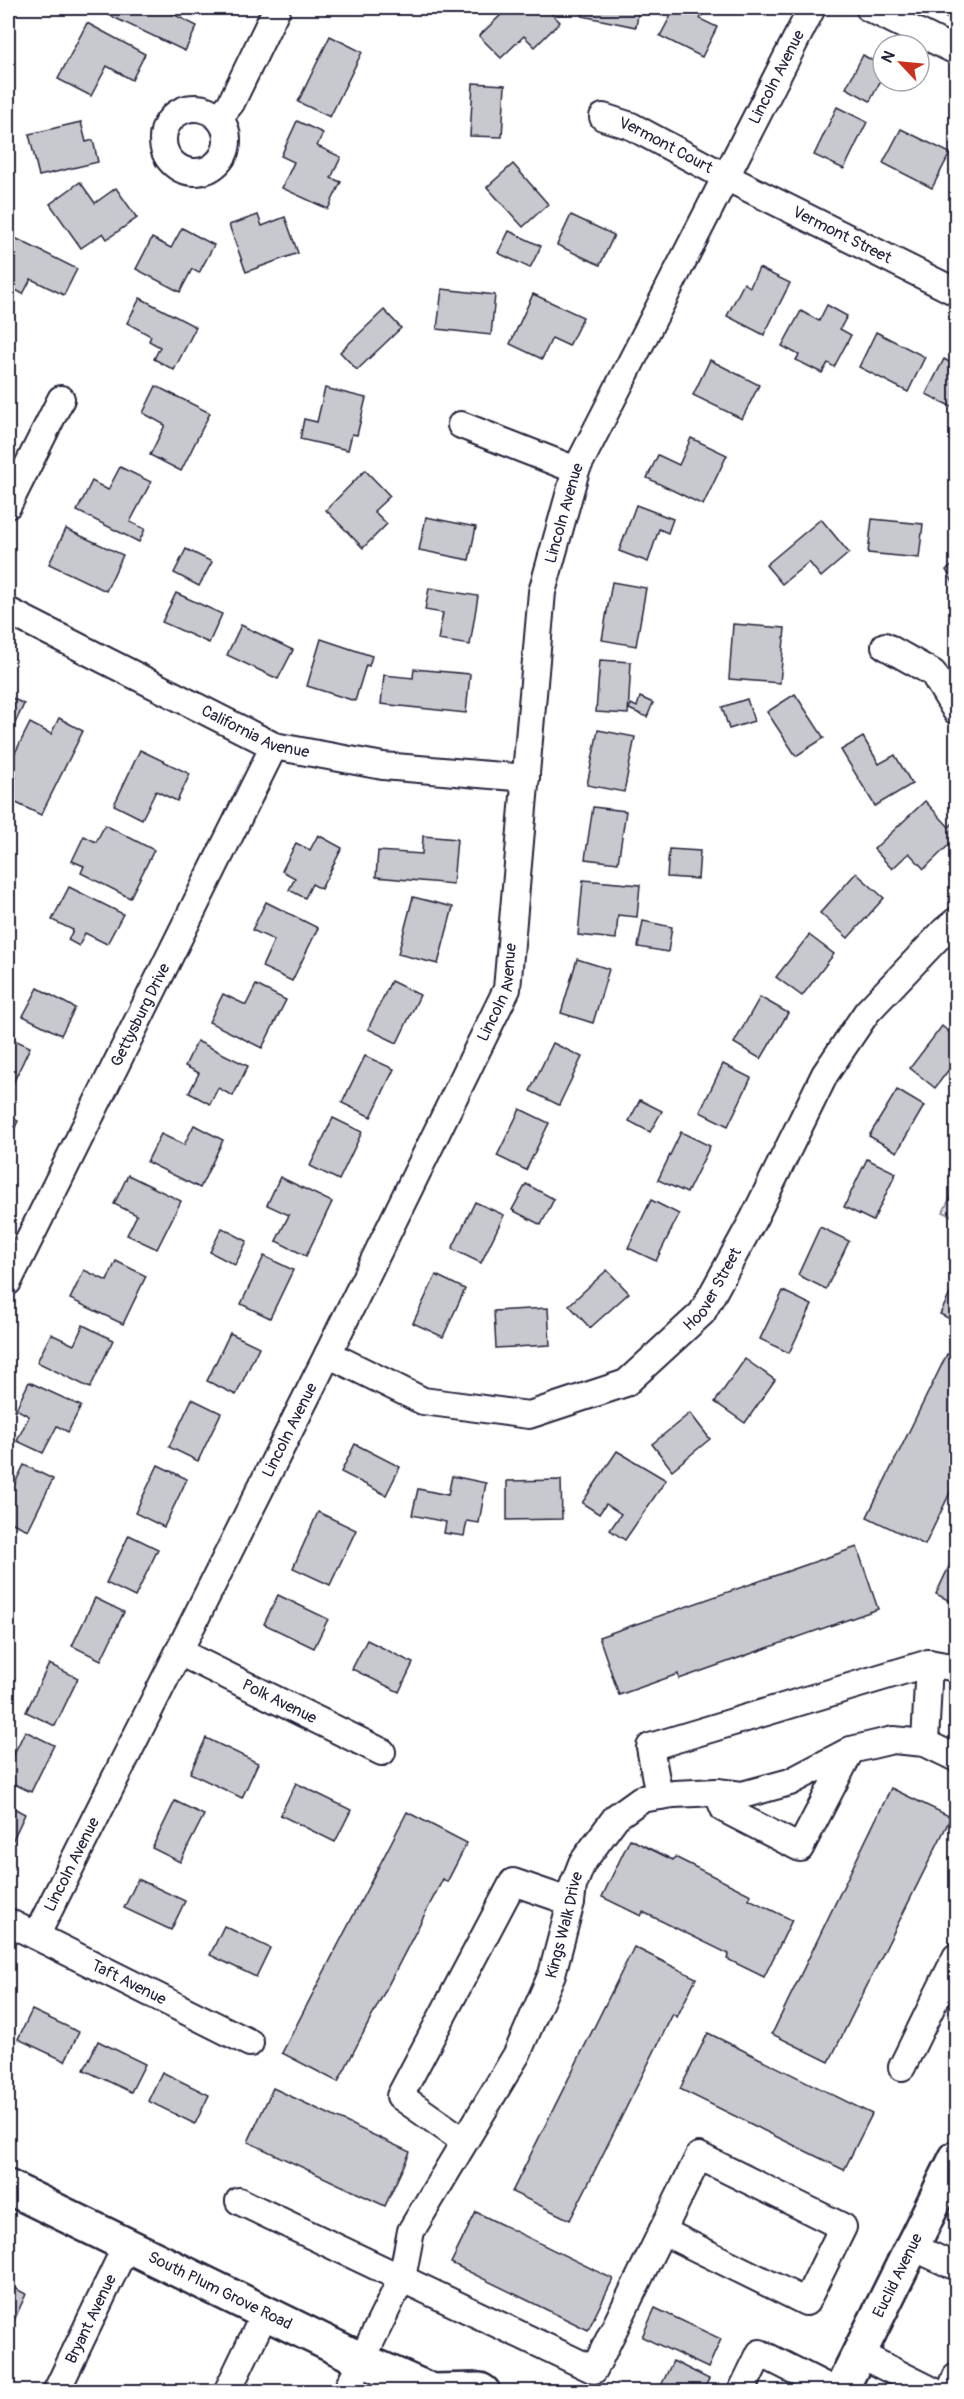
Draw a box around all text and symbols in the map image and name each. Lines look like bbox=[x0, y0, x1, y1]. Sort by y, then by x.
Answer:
street label: Lincoln Avenue bbox=[744, 27, 809, 128]
north arrow bbox=[871, 33, 931, 93]
text: N bbox=[877, 47, 900, 66]
street label: Vermont Court bbox=[616, 113, 717, 178]
street label: Vermont Street bbox=[789, 202, 895, 268]
street label: Lincoln Avenue bbox=[540, 459, 588, 566]
street label: California Avenue bbox=[198, 701, 311, 762]
street label: Lincoln Avenue bbox=[473, 942, 521, 1045]
street label: Gettysburg Drive bbox=[106, 960, 175, 1070]
street label: Hoover Street bbox=[679, 1244, 746, 1335]
street label: Lincoln Avenue bbox=[258, 1379, 322, 1481]
street label: Polk Avenue bbox=[239, 1675, 320, 1728]
street label: Lincoln Avenue bbox=[40, 1814, 104, 1915]
street label: Kings Walk Drive bbox=[541, 1869, 588, 1981]
street label: Taft Avenue bbox=[88, 1955, 170, 2009]
street label: Euclid Avenue bbox=[868, 2230, 927, 2321]
street label: South Plum Grove Road bbox=[145, 2247, 295, 2334]
street label: Bryant Avenue bbox=[61, 2271, 121, 2367]

